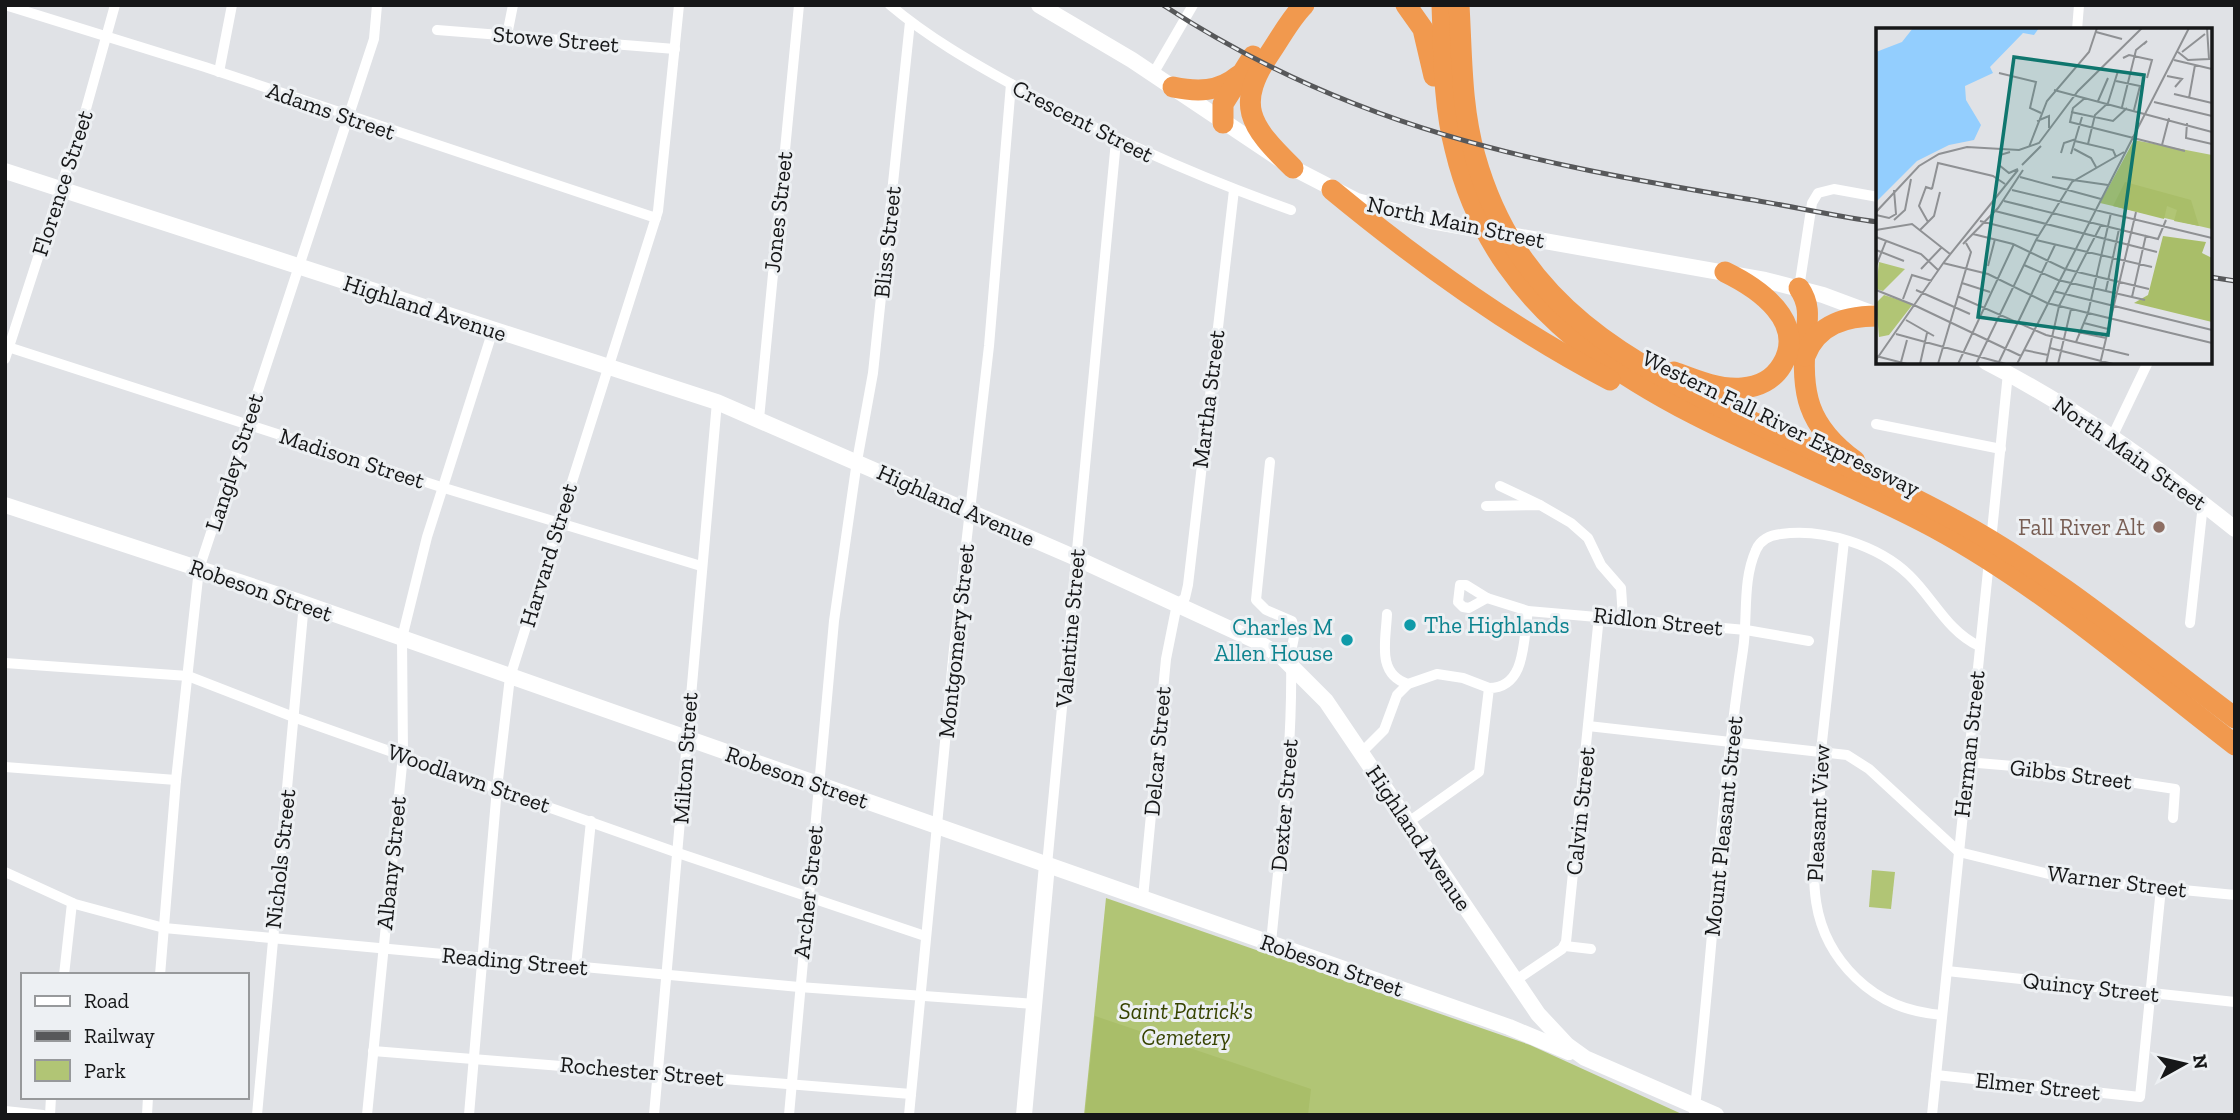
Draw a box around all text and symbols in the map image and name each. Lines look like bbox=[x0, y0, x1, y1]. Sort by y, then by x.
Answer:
street label: Stowe Street bbox=[492, 20, 621, 58]
inset map bbox=[1876, 28, 2212, 364]
street label: Crescent Street bbox=[1008, 73, 1159, 169]
street label: Adams Street bbox=[263, 76, 399, 146]
street label: Florence Street bbox=[25, 106, 99, 259]
street label: Jones Street bbox=[758, 150, 798, 274]
street label: Bliss Street bbox=[867, 184, 907, 299]
street label: North Main Street bbox=[1365, 189, 1548, 255]
street label: Highland Avenue bbox=[340, 268, 510, 348]
street label: Martha Street bbox=[1186, 328, 1230, 470]
street label: Western Fall River Expressway bbox=[1638, 343, 1925, 503]
street label: Langley Street bbox=[199, 389, 270, 534]
street label: North Main Street bbox=[2048, 390, 2213, 517]
street label: Madison Street bbox=[276, 421, 429, 495]
street label: Highland Avenue bbox=[873, 458, 1039, 552]
street label: Harvard Street bbox=[513, 479, 583, 630]
place label: Fall River Alt bbox=[2018, 513, 2145, 541]
marker: Fall River Alt bbox=[2151, 519, 2167, 535]
street label: Montgomery Street bbox=[932, 542, 980, 739]
street label: Valentine Street bbox=[1049, 547, 1091, 710]
street label: Robeson Street bbox=[186, 552, 337, 628]
street label: Ridlon Street bbox=[1592, 600, 1725, 642]
place label: The Highlands bbox=[1424, 611, 1570, 639]
place label: Charles M Allen House bbox=[1214, 613, 1333, 667]
marker: The Highlands bbox=[1402, 617, 1418, 633]
marker: Charles M Allen House bbox=[1339, 632, 1355, 648]
street label: Herman Street bbox=[1947, 669, 1991, 819]
street label: Delcar Street bbox=[1137, 685, 1177, 817]
street label: Milton Street bbox=[666, 691, 704, 825]
street label: Mount Pleasant Street bbox=[1698, 714, 1749, 938]
street label: Woodlawn Street bbox=[384, 737, 554, 819]
street label: Dexter Street bbox=[1264, 737, 1304, 873]
street label: Robeson Street bbox=[722, 739, 873, 815]
street label: Pleasant View bbox=[1800, 743, 1836, 882]
street label: Calvin Street bbox=[1559, 745, 1601, 877]
street label: Gibbs Street bbox=[2008, 753, 2134, 795]
street label: Highland Avenue bbox=[1360, 760, 1478, 916]
street label: Nichols Street bbox=[259, 787, 301, 930]
street label: Albany Street bbox=[370, 794, 412, 931]
street label: Archer Street bbox=[787, 823, 829, 960]
street label: Warner Street bbox=[2046, 859, 2189, 904]
street label: Robeson Street bbox=[1257, 927, 1408, 1003]
street label: Reading Street bbox=[441, 941, 590, 981]
street label: Quincy Street bbox=[2021, 966, 2161, 1008]
legend bbox=[21, 973, 248, 1099]
text: Road bbox=[84, 988, 130, 1013]
park label: Saint Patrick's Cemetery bbox=[1119, 997, 1253, 1051]
text: Railway bbox=[84, 1023, 155, 1048]
north arrow bbox=[2149, 1029, 2219, 1099]
street label: Rochester Street bbox=[559, 1050, 726, 1092]
text: N bbox=[2188, 1053, 2213, 1070]
text: Park bbox=[84, 1058, 126, 1083]
street label: Elmer Street bbox=[1974, 1066, 2102, 1107]

